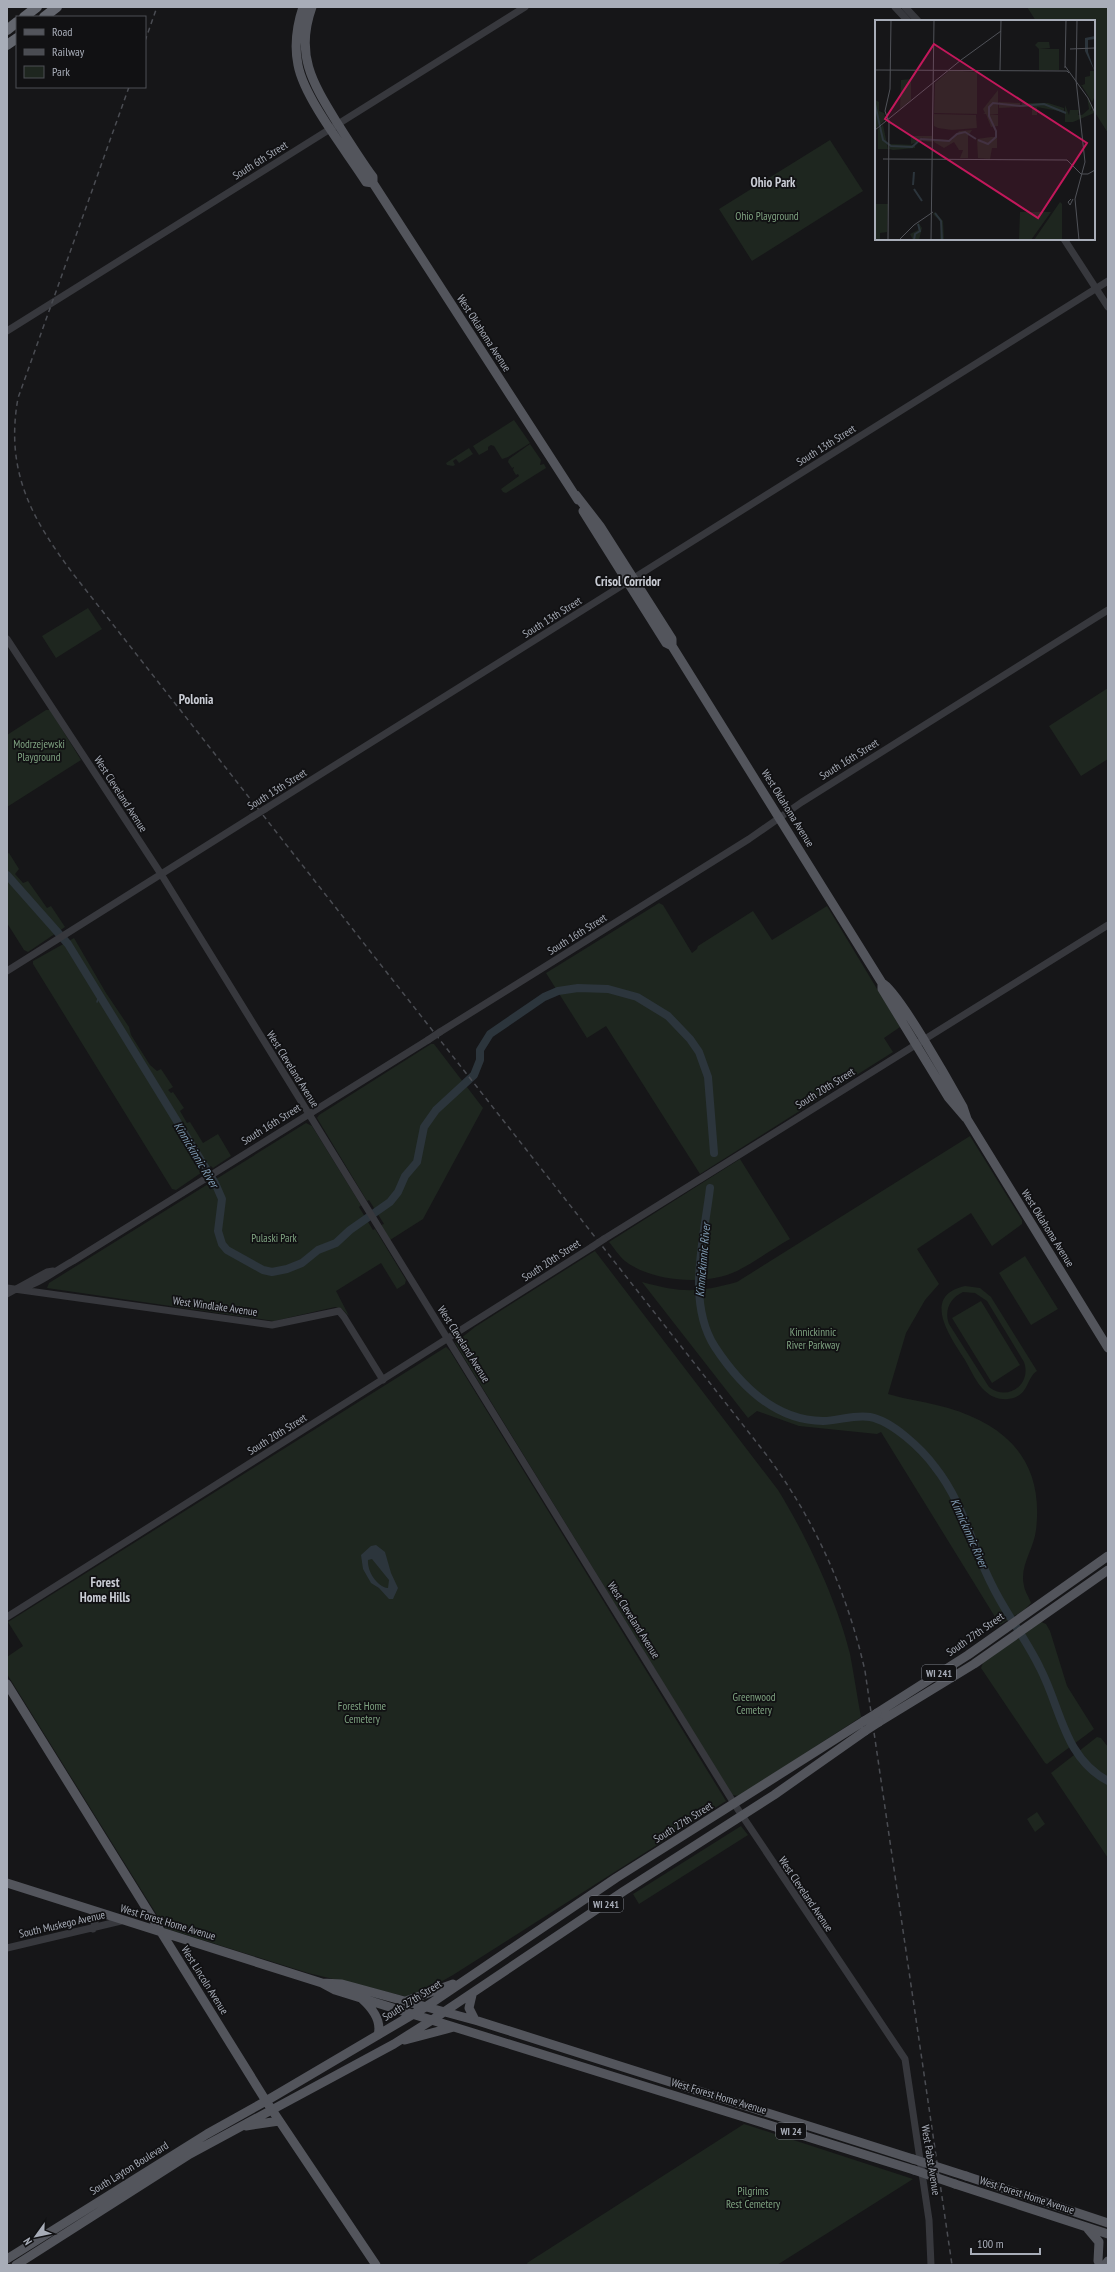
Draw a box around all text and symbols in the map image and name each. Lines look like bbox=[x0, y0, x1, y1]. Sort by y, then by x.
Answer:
legend bbox=[16, 16, 146, 88]
inset map bbox=[875, 20, 1095, 240]
text: Road bbox=[52, 24, 72, 39]
text: Railway bbox=[52, 44, 85, 59]
text: Park bbox=[52, 64, 70, 79]
street label: South 6th Street bbox=[230, 138, 290, 182]
district label: Ohio Park bbox=[751, 174, 796, 191]
park label: Ohio Playground bbox=[735, 209, 799, 223]
street label: West Oklahoma Avenue bbox=[454, 292, 514, 374]
street label: South 13th Street bbox=[794, 421, 858, 469]
district label: Crisol Corridor bbox=[595, 573, 661, 590]
street label: South 13th Street bbox=[520, 593, 584, 641]
district label: Polonia bbox=[179, 691, 213, 708]
street label: South 16th Street bbox=[817, 735, 881, 783]
park label: Modrzejewski Playground bbox=[13, 737, 65, 764]
street label: West Cleveland Avenue bbox=[91, 753, 151, 835]
street label: South 13th Street bbox=[245, 765, 309, 813]
street label: West Oklahoma Avenue bbox=[759, 767, 818, 850]
street label: South 16th Street bbox=[545, 910, 609, 958]
street label: West Cleveland Avenue bbox=[264, 1028, 322, 1110]
street label: South 20th Street bbox=[793, 1064, 857, 1112]
street label: South 16th Street bbox=[239, 1100, 303, 1148]
water label: Kinnickinnic River bbox=[171, 1119, 223, 1192]
street label: West Oklahoma Avenue bbox=[1019, 1187, 1078, 1270]
water label: Kinnickinnic River bbox=[692, 1221, 713, 1298]
park label: Pulaski Park bbox=[251, 1231, 297, 1245]
street label: South 20th Street bbox=[519, 1236, 583, 1284]
street label: West Windlake Avenue bbox=[172, 1293, 259, 1319]
street label: West Cleveland Avenue bbox=[435, 1303, 493, 1385]
park label: Kinnickinnic River Parkway bbox=[786, 1325, 840, 1352]
street label: South 20th Street bbox=[245, 1410, 309, 1458]
water label: Kinnickinnic River bbox=[948, 1496, 992, 1571]
district label: Forest Home Hills bbox=[80, 1574, 131, 1606]
street label: West Cleveland Avenue bbox=[605, 1579, 663, 1661]
street label: South 27th Street bbox=[943, 1609, 1007, 1659]
road number: WI 241 bbox=[922, 1665, 956, 1681]
park label: Greenwood Cemetery bbox=[733, 1690, 776, 1717]
park label: Forest Home Cemetery bbox=[338, 1699, 387, 1726]
street label: South 27th Street bbox=[651, 1798, 715, 1846]
street label: West Cleveland Avenue bbox=[776, 1854, 837, 1935]
road number: WI 241 bbox=[589, 1896, 623, 1912]
street label: West Forest Home Avenue bbox=[119, 1901, 218, 1943]
street label: South Muskego Avenue bbox=[18, 1907, 107, 1941]
street label: West Lincoln Avenue bbox=[178, 1943, 232, 2017]
street label: South 27th Street bbox=[380, 1976, 444, 2024]
street label: West Forest Home Avenue bbox=[670, 2075, 769, 2117]
road number: WI 24 bbox=[776, 2123, 806, 2139]
street label: West Pabst Avenue bbox=[919, 2124, 944, 2197]
street label: South Layton Boulevard bbox=[87, 2138, 171, 2198]
street label: West Forest Home Avenue bbox=[978, 2173, 1077, 2217]
park label: Pilgrims Rest Cemetery bbox=[726, 2184, 781, 2211]
north arrow bbox=[16, 2216, 56, 2256]
scale bar bbox=[971, 2230, 1040, 2256]
text: N bbox=[20, 2235, 35, 2248]
text: 100 m bbox=[977, 2236, 1004, 2251]

